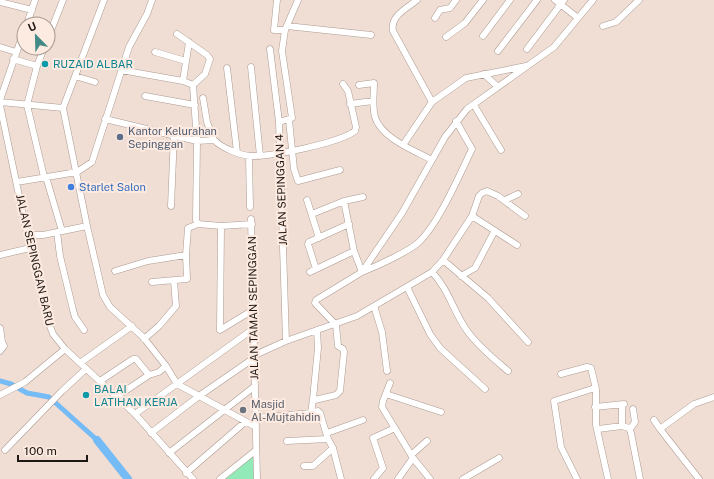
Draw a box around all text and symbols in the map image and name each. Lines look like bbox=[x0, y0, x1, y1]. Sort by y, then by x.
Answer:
north arrow bbox=[16, 16, 56, 56]
text: U bbox=[26, 20, 38, 34]
place label: RUZAID ALBAR bbox=[53, 58, 133, 70]
marker: RUZAID ALBAR bbox=[40, 59, 50, 69]
place label: Kantor Kelurahan Sepinggan bbox=[128, 125, 217, 150]
marker: Kantor Kelurahan Sepinggan bbox=[115, 132, 125, 142]
street label: JALAN SEPINGGAN 4 bbox=[273, 134, 289, 246]
place label: Starlet Salon bbox=[79, 181, 146, 193]
marker: Starlet Salon bbox=[66, 182, 76, 192]
street label: JALAN SEPINGGAN BARU bbox=[14, 193, 56, 327]
street label: JALAN TAMAN SEPINGGAN bbox=[246, 236, 260, 380]
place label: BALAI LATIHAN KERJA bbox=[94, 383, 178, 408]
marker: BALAI LATIHAN KERJA bbox=[81, 390, 91, 400]
place label: Masjid Al-Mujtahidin bbox=[251, 398, 320, 423]
marker: Masjid Al-Mujtahidin bbox=[238, 405, 248, 415]
scale bar bbox=[18, 437, 87, 463]
text: 100 m bbox=[24, 444, 57, 458]

